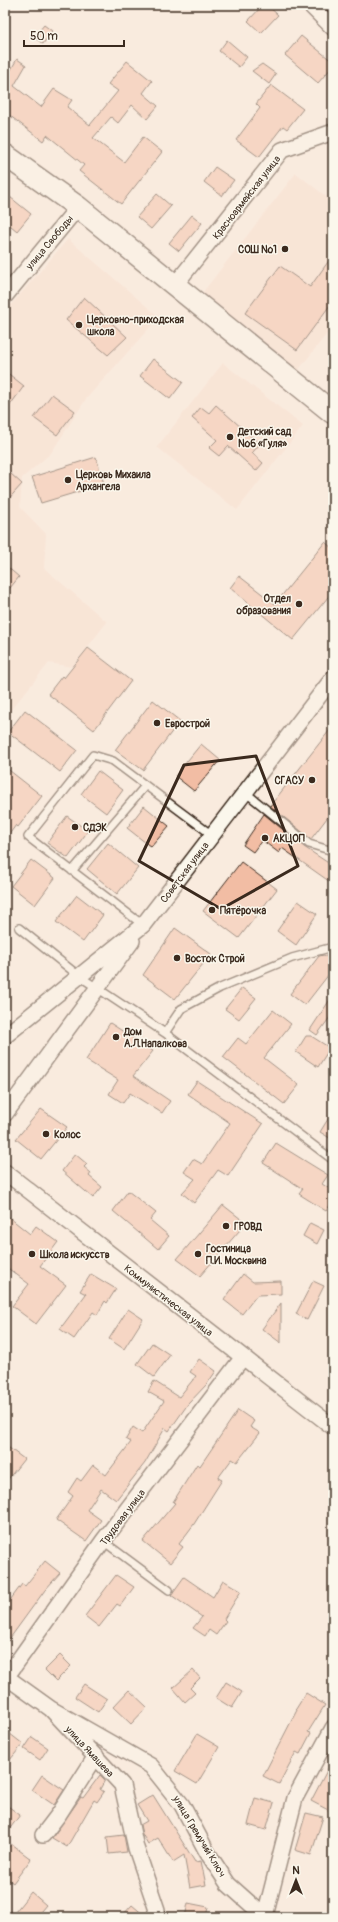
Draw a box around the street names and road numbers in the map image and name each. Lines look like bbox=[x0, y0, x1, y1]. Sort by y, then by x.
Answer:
street label: Красноармейская улица bbox=[210, 153, 283, 242]
street label: улица Свободы bbox=[23, 213, 76, 273]
street label: Советская улица bbox=[158, 840, 212, 905]
street label: Коммунистическая улица bbox=[122, 1263, 215, 1339]
street label: Трудовая улица bbox=[98, 1487, 148, 1548]
street label: улица Ямашева bbox=[62, 1723, 116, 1780]
street label: улица Гремучий Ключ bbox=[170, 1793, 228, 1879]

